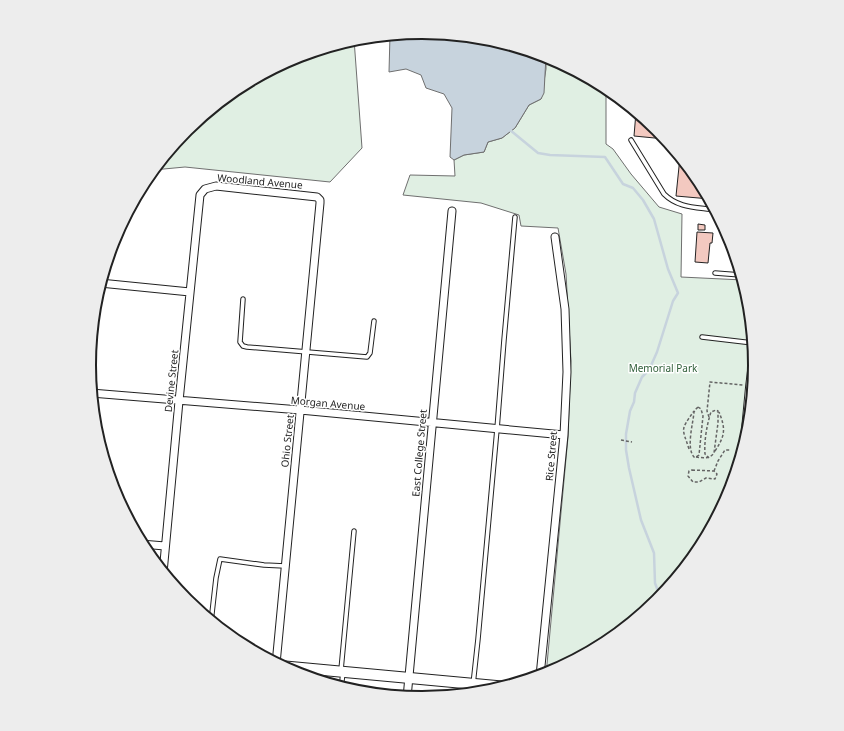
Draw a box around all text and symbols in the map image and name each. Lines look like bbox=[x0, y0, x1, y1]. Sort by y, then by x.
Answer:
street label: Woodland Avenue bbox=[217, 170, 304, 192]
street label: Devine Street bbox=[161, 349, 181, 413]
park label: Memorial Park bbox=[629, 361, 698, 375]
street label: Morgan Avenue bbox=[290, 393, 366, 413]
street label: East College Street bbox=[408, 408, 430, 497]
street label: Ohio Street bbox=[277, 413, 297, 468]
street label: Rice Street bbox=[542, 430, 560, 481]

